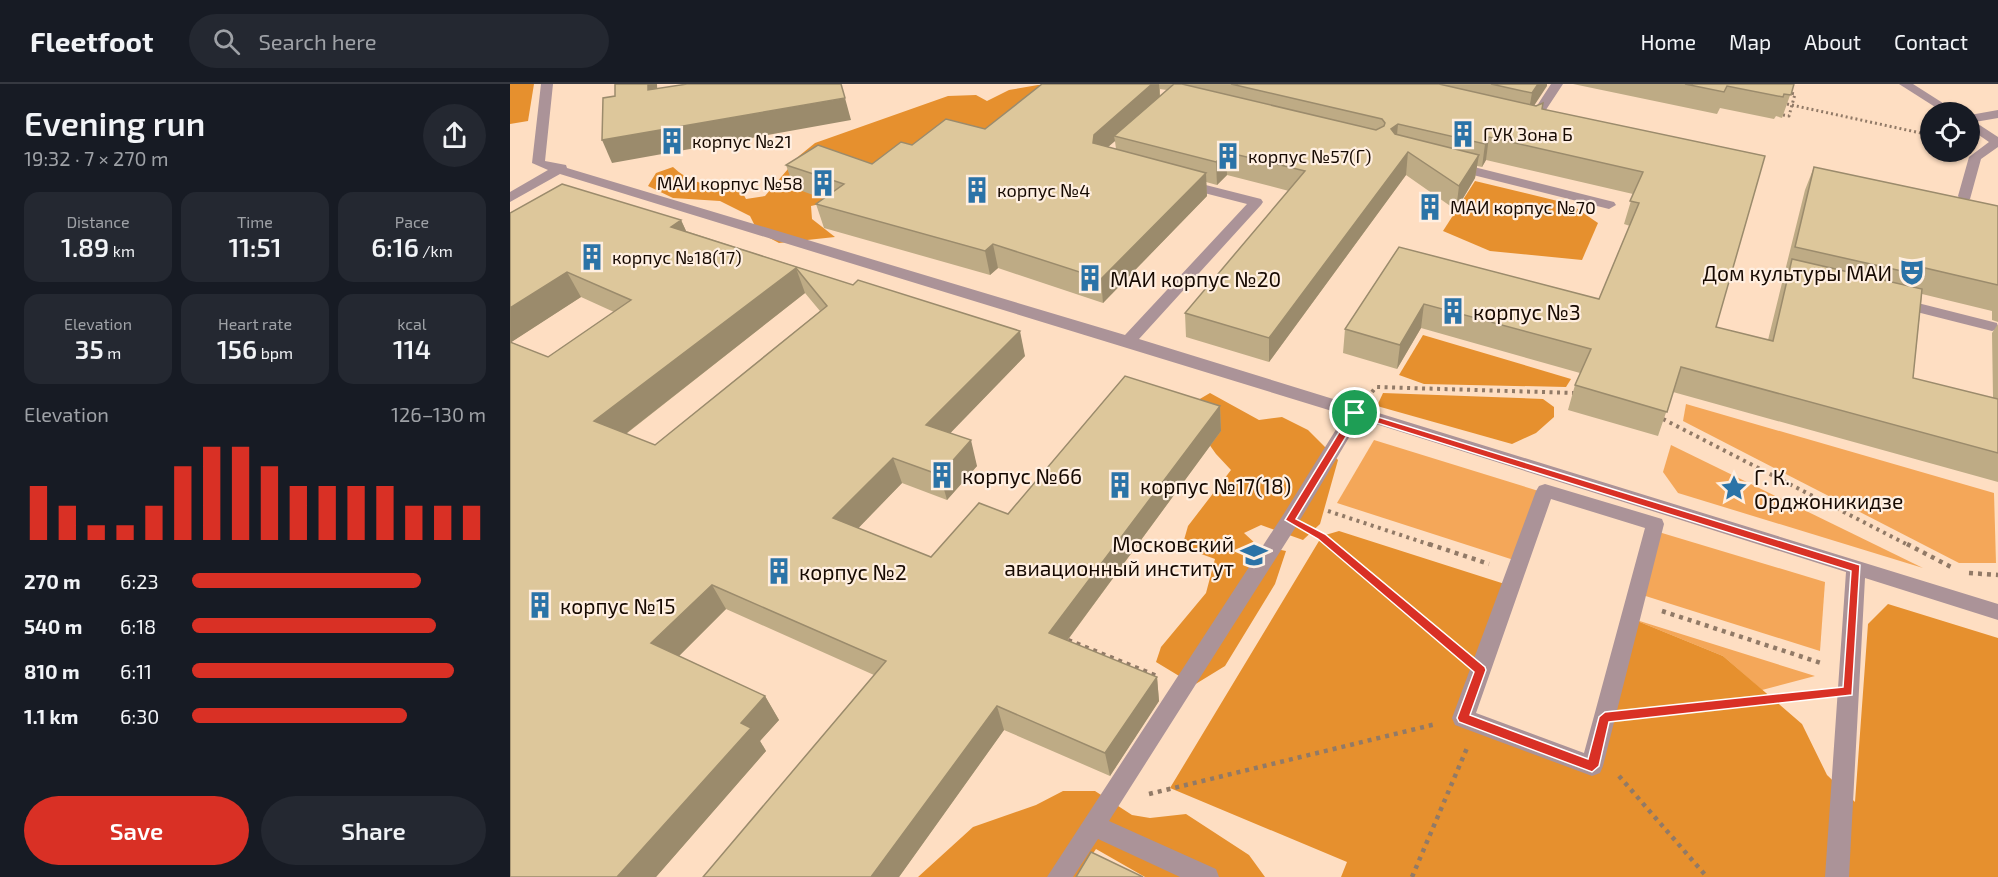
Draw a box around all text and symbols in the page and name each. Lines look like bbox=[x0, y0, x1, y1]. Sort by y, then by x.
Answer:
search box bbox=[189, 14, 609, 68]
text: Fleetfoot bbox=[30, 24, 153, 58]
icon: search bbox=[210, 25, 243, 58]
text: Search here bbox=[258, 28, 377, 54]
text: Home bbox=[1640, 29, 1696, 54]
text: Map bbox=[1729, 29, 1771, 54]
text: About bbox=[1804, 29, 1861, 54]
text: Contact bbox=[1894, 29, 1968, 54]
map controls bbox=[1920, 102, 1980, 162]
button: locate bbox=[1920, 102, 1980, 162]
text: Evening run bbox=[24, 103, 205, 143]
button: share bbox=[423, 104, 486, 167]
building icon: ГУК Зона Б bbox=[1448, 119, 1478, 149]
place label: ГУК Зона Б bbox=[1483, 123, 1573, 145]
building icon: корпус №21 bbox=[657, 126, 687, 156]
place label: корпус №21 bbox=[692, 130, 792, 152]
building icon: корпус №57(Г) bbox=[1213, 141, 1243, 171]
place label: корпус №57(Г) bbox=[1248, 145, 1371, 167]
text: 19:32 · 7 × 270 m bbox=[24, 146, 168, 170]
building icon: МАИ корпус №58 bbox=[808, 168, 838, 198]
place label: МАИ корпус №58 bbox=[657, 172, 803, 194]
building icon: корпус №4 bbox=[962, 175, 992, 205]
place label: корпус №4 bbox=[997, 179, 1090, 201]
building icon: МАИ корпус №70 bbox=[1415, 192, 1445, 222]
place label: МАИ корпус №70 bbox=[1450, 196, 1596, 218]
text: Distance bbox=[66, 212, 130, 231]
text: Time bbox=[237, 212, 273, 231]
text: Pace bbox=[395, 212, 429, 231]
text: 1.89 bbox=[61, 231, 109, 262]
text: 11:51 bbox=[228, 231, 282, 262]
text: 6:16 bbox=[371, 231, 419, 262]
text: km bbox=[109, 241, 135, 260]
text: /km bbox=[419, 241, 453, 260]
building icon: корпус №18(17) bbox=[577, 242, 607, 272]
place label: корпус №18(17) bbox=[612, 246, 742, 268]
theatre icon: Дом культуры МАИ bbox=[1897, 257, 1927, 287]
place label: Дом культуры МАИ bbox=[1703, 260, 1892, 286]
building icon: МАИ корпус №20 bbox=[1075, 263, 1105, 293]
place label: МАИ корпус №20 bbox=[1110, 266, 1281, 292]
building icon: корпус №3 bbox=[1438, 296, 1468, 326]
place label: корпус №3 bbox=[1473, 299, 1581, 325]
text: Elevation bbox=[64, 314, 132, 333]
text: Heart rate bbox=[218, 314, 292, 333]
text: kcal bbox=[397, 314, 427, 333]
text: 35 bbox=[75, 333, 104, 364]
text: 156 bbox=[217, 333, 257, 364]
text: 114 bbox=[393, 333, 431, 364]
text: m bbox=[104, 343, 121, 362]
text: bpm bbox=[257, 343, 293, 362]
pin bbox=[1329, 387, 1380, 438]
icon: arrive bbox=[1338, 396, 1371, 429]
text: Elevation bbox=[24, 402, 109, 426]
text: 126–130 m bbox=[391, 402, 486, 426]
building icon: корпус №66 bbox=[927, 460, 957, 490]
place label: корпус №66 bbox=[962, 463, 1082, 489]
place label: Г. К. Орджоникидзе bbox=[1754, 464, 1903, 513]
building icon: корпус №17(18) bbox=[1105, 470, 1135, 500]
place label: корпус №17(18) bbox=[1140, 473, 1291, 499]
place icon: Г. К. Орджоникидзе bbox=[1719, 473, 1749, 503]
place label: Московский авиационный институт bbox=[1004, 531, 1234, 581]
school or university icon: Московский авиационный институт bbox=[1239, 540, 1269, 570]
building icon: корпус №2 bbox=[764, 556, 794, 586]
place label: корпус №2 bbox=[799, 559, 907, 585]
text: 270 m bbox=[24, 569, 81, 593]
text: 6:23 bbox=[120, 569, 159, 593]
building icon: корпус №15 bbox=[525, 590, 555, 620]
place label: корпус №15 bbox=[560, 593, 676, 619]
text: 540 m bbox=[24, 614, 82, 638]
text: 6:18 bbox=[120, 614, 156, 638]
text: 810 m bbox=[24, 659, 80, 683]
text: 6:11 bbox=[120, 659, 152, 683]
text: 1.1 km bbox=[24, 704, 78, 728]
text: 6:30 bbox=[120, 704, 159, 728]
button: Save bbox=[24, 796, 249, 865]
button: Share bbox=[261, 796, 486, 865]

